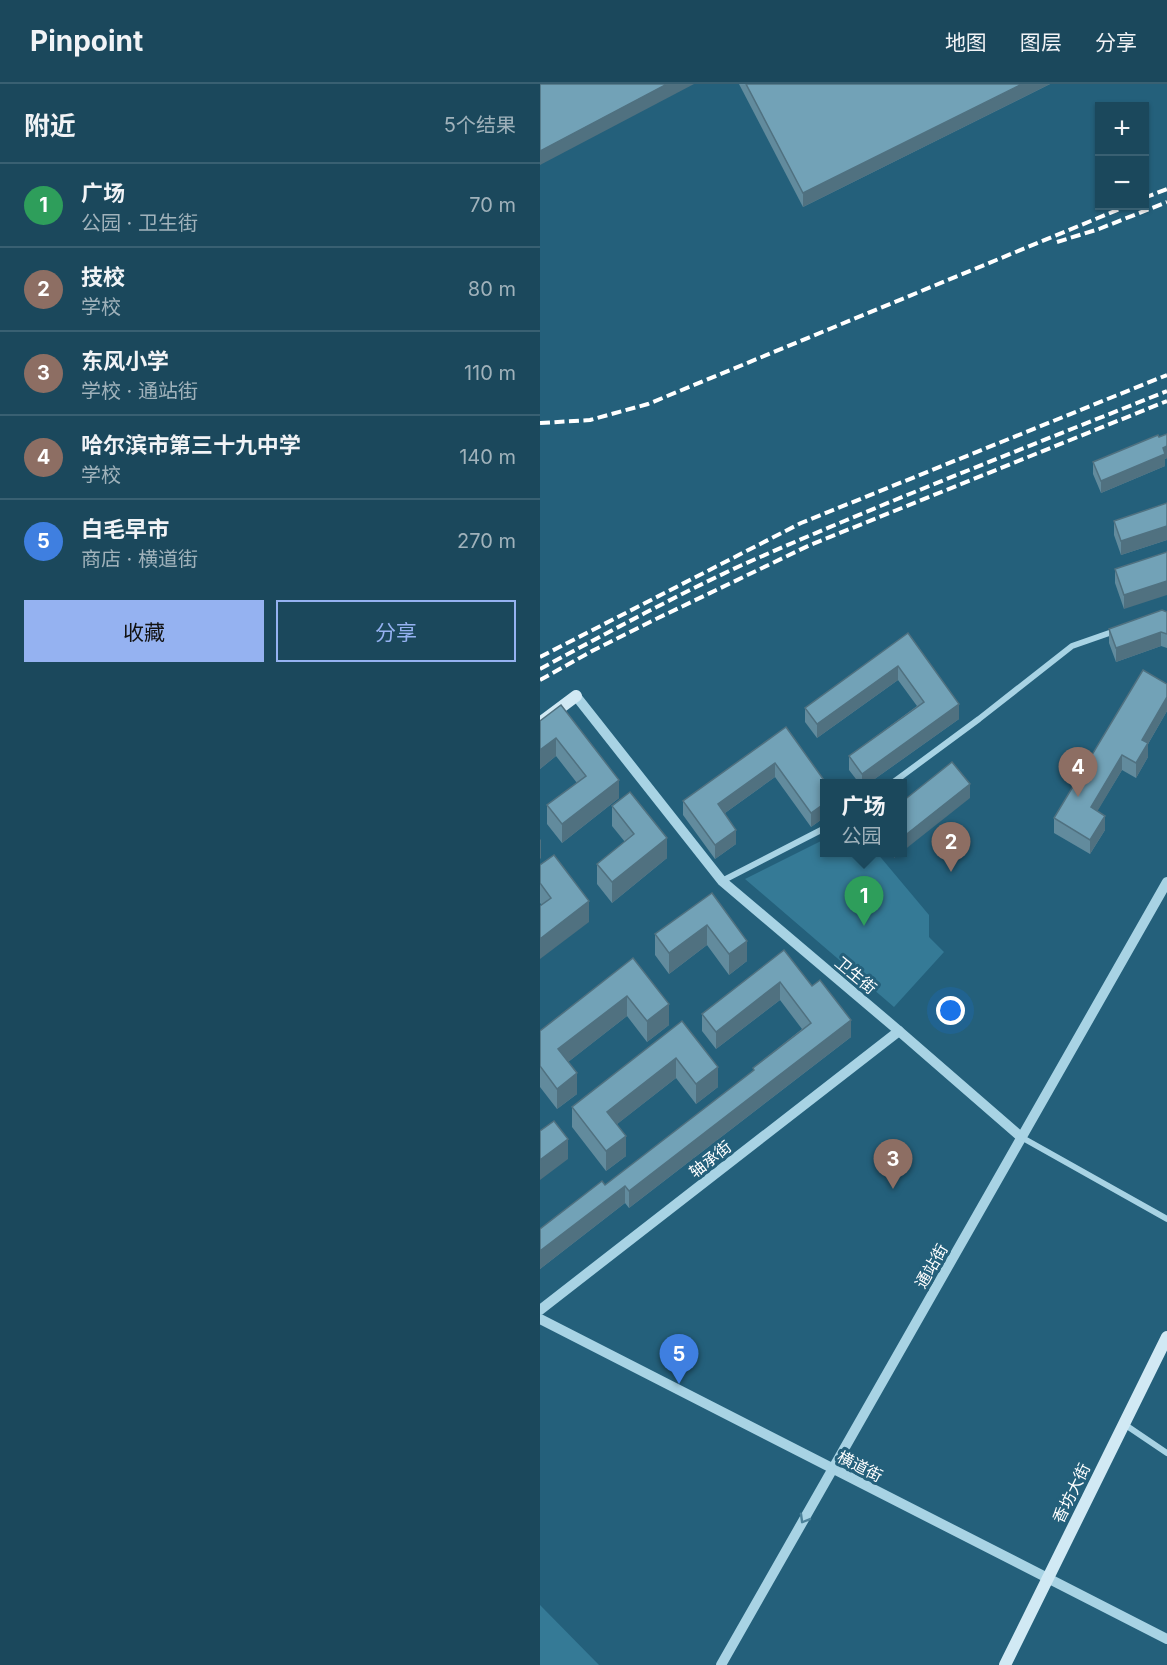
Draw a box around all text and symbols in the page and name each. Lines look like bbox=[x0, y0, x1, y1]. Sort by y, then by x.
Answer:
text: Pinpoint bbox=[30, 24, 143, 58]
text: 地图 bbox=[945, 30, 987, 55]
text: 图层 bbox=[1020, 30, 1062, 55]
text: 分享 bbox=[1095, 30, 1137, 55]
map controls bbox=[1095, 102, 1149, 210]
button: + bbox=[1095, 102, 1149, 156]
text: 附近 bbox=[24, 110, 76, 141]
text: 5个结果 bbox=[444, 113, 516, 137]
button: − bbox=[1095, 156, 1149, 210]
text: 广场 bbox=[81, 180, 125, 206]
text: 1 bbox=[39, 193, 48, 217]
text: 70 m bbox=[469, 193, 516, 217]
text: 公园 · 卫生街 bbox=[81, 211, 198, 235]
text: 技校 bbox=[81, 264, 125, 290]
text: 2 bbox=[37, 277, 50, 301]
text: 80 m bbox=[468, 277, 516, 301]
text: 学校 bbox=[81, 295, 121, 319]
text: 东风小学 bbox=[81, 348, 169, 374]
text: 3 bbox=[37, 361, 50, 385]
text: 110 m bbox=[464, 361, 516, 385]
text: 学校 · 通站街 bbox=[81, 379, 198, 403]
text: 哈尔滨市第三十九中学 bbox=[81, 432, 301, 458]
text: 4 bbox=[37, 445, 50, 469]
text: 140 m bbox=[459, 445, 516, 469]
text: 学校 bbox=[81, 463, 121, 487]
text: 白毛早市 bbox=[81, 516, 169, 542]
text: 5 bbox=[37, 529, 50, 553]
text: 270 m bbox=[457, 529, 516, 553]
text: 商店 · 横道街 bbox=[81, 547, 198, 571]
button: 收藏 bbox=[24, 600, 264, 662]
button: 分享 bbox=[276, 600, 516, 662]
pin: 4 bbox=[1058, 748, 1098, 797]
popup bbox=[820, 779, 907, 857]
text: 广场 bbox=[841, 793, 886, 819]
pin: 2 bbox=[932, 822, 970, 872]
text: 公园 bbox=[841, 824, 881, 848]
pin: 1 bbox=[844, 876, 884, 926]
street label: 卫生街 bbox=[831, 952, 881, 998]
your location bbox=[936, 996, 965, 1025]
street label: 轴承街 bbox=[685, 1136, 735, 1182]
pin: 3 bbox=[874, 1140, 912, 1189]
street label: 通站街 bbox=[910, 1240, 952, 1292]
pin: 5 bbox=[660, 1334, 698, 1384]
street label: 横道街 bbox=[834, 1446, 886, 1486]
street label: 香坊大街 bbox=[1048, 1460, 1094, 1526]
one-way arrow bbox=[800, 1513, 811, 1524]

